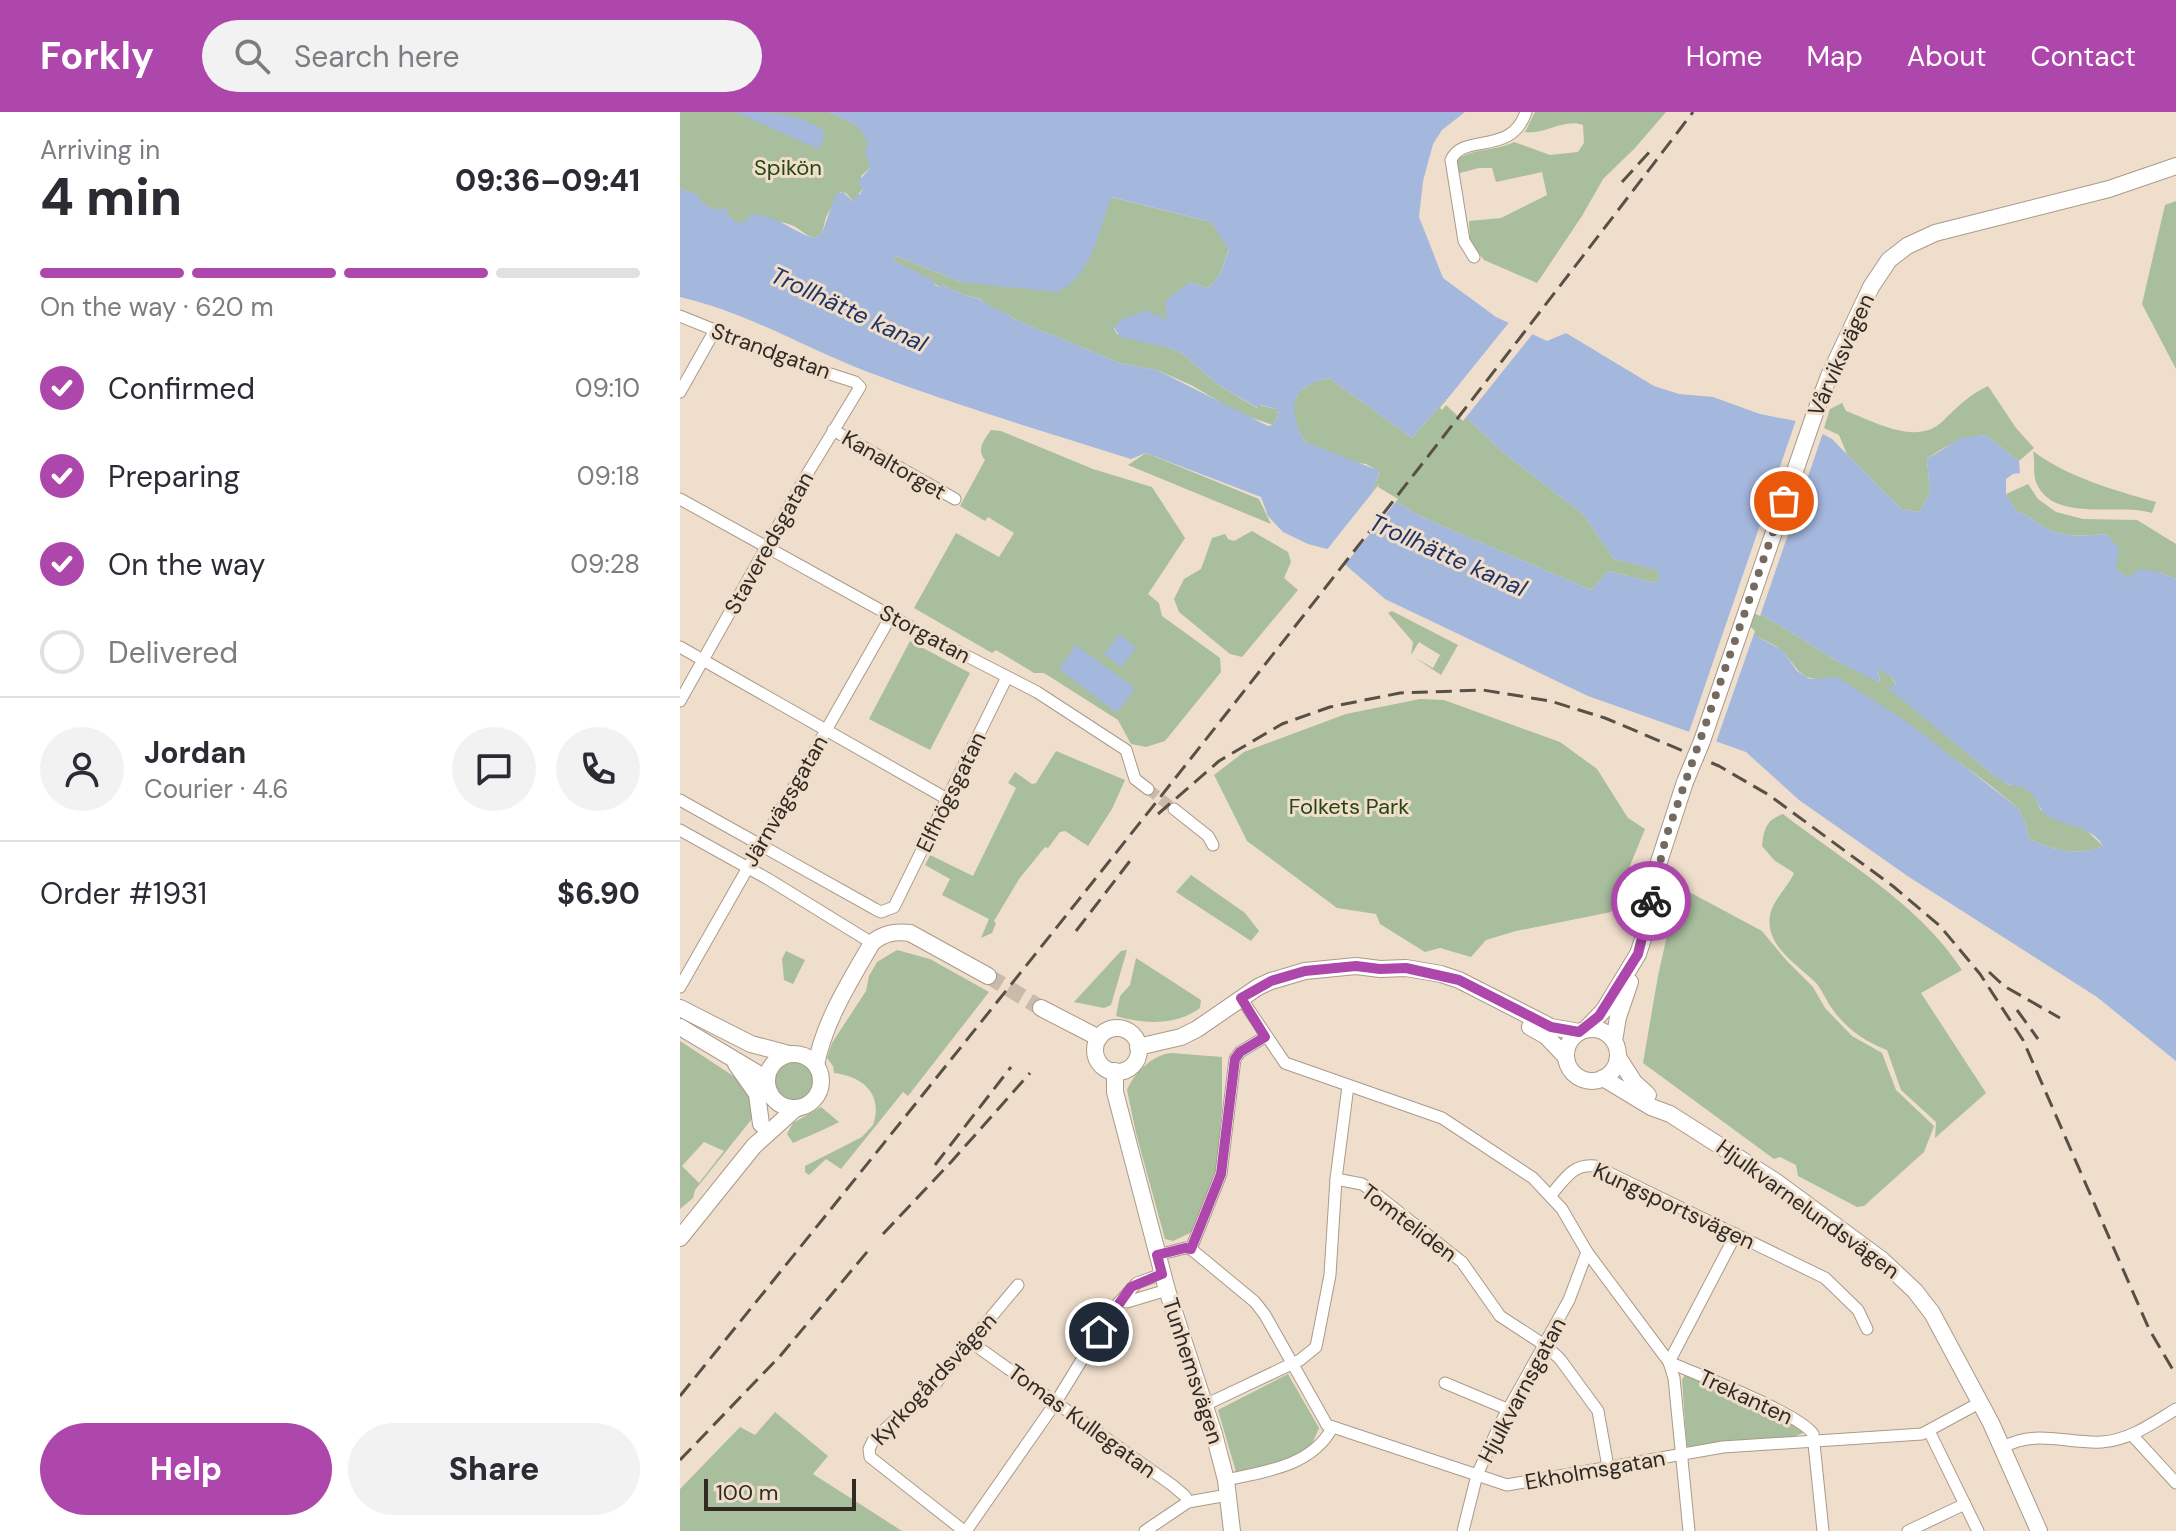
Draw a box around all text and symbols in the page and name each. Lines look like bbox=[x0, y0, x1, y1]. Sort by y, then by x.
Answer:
search box bbox=[202, 20, 762, 92]
text: Forkly bbox=[40, 31, 154, 81]
icon: search bbox=[230, 34, 274, 78]
text: Search here bbox=[294, 37, 459, 76]
text: Home bbox=[1686, 38, 1762, 75]
text: Map bbox=[1806, 38, 1863, 75]
text: About bbox=[1907, 38, 1986, 75]
text: Contact bbox=[2030, 38, 2136, 75]
text: Arriving in bbox=[40, 133, 160, 167]
park label: Spikön bbox=[754, 153, 822, 182]
text: 09:36–09:41 bbox=[455, 161, 640, 200]
text: 4 min bbox=[40, 163, 182, 231]
water label: Trollhätte kanal bbox=[766, 259, 933, 359]
street label: Vårviksvägen bbox=[1801, 289, 1881, 421]
text: On the way · 620 m bbox=[40, 290, 274, 324]
street label: Strandgatan bbox=[707, 316, 835, 386]
icon: check bbox=[40, 366, 84, 410]
text: Confirmed bbox=[108, 369, 255, 408]
text: 09:10 bbox=[575, 371, 640, 405]
street label: Kanaltorget bbox=[837, 424, 951, 506]
icon: check bbox=[40, 454, 84, 498]
text: Preparing bbox=[108, 457, 240, 496]
text: 09:18 bbox=[577, 459, 640, 493]
street label: Staveredsgatan bbox=[718, 467, 820, 619]
pin bbox=[1750, 467, 1818, 535]
icon: bag bbox=[1762, 479, 1806, 523]
water label: Trollhätte kanal bbox=[1364, 506, 1532, 604]
icon: check bbox=[40, 542, 84, 586]
text: On the way bbox=[108, 545, 265, 584]
text: 09:28 bbox=[570, 547, 640, 581]
street label: Storgatan bbox=[874, 598, 976, 670]
text: Delivered bbox=[108, 633, 238, 672]
button: person bbox=[40, 727, 124, 811]
button: chat bbox=[452, 727, 536, 811]
button: phone bbox=[556, 727, 640, 811]
street label: Elfhögsgatan bbox=[909, 727, 993, 857]
street label: Järnvägsgatan bbox=[736, 730, 834, 872]
text: Jordan bbox=[144, 733, 246, 772]
text: Courier · 4.6 bbox=[144, 772, 289, 806]
park label: Folkets Park bbox=[1289, 792, 1409, 821]
courier bbox=[1611, 861, 1691, 941]
text: Order #1931 bbox=[40, 874, 207, 913]
text: $6.90 bbox=[557, 874, 640, 913]
icon: bike bbox=[1629, 879, 1673, 923]
street label: Hjulkvarnelundsvägen bbox=[1711, 1133, 1905, 1285]
street label: Kungsportsvägen bbox=[1589, 1156, 1759, 1256]
street label: Tomteliden bbox=[1355, 1177, 1463, 1269]
street label: Tunhemsvägen bbox=[1156, 1294, 1230, 1448]
pin bbox=[1065, 1298, 1133, 1366]
street label: Kyrkogårdsvägen bbox=[865, 1307, 1003, 1451]
icon: home bbox=[1077, 1310, 1121, 1354]
street label: Hjulkvarnsgatan bbox=[1471, 1312, 1573, 1468]
street label: Tomas Kullegatan bbox=[1002, 1357, 1162, 1485]
street label: Trekanten bbox=[1694, 1363, 1798, 1431]
button: Help bbox=[40, 1423, 332, 1515]
button: Share bbox=[348, 1423, 640, 1515]
street label: Ekholmsgatan bbox=[1523, 1443, 1667, 1497]
scale bar bbox=[704, 1475, 856, 1511]
text: 100 m bbox=[716, 1478, 778, 1507]

